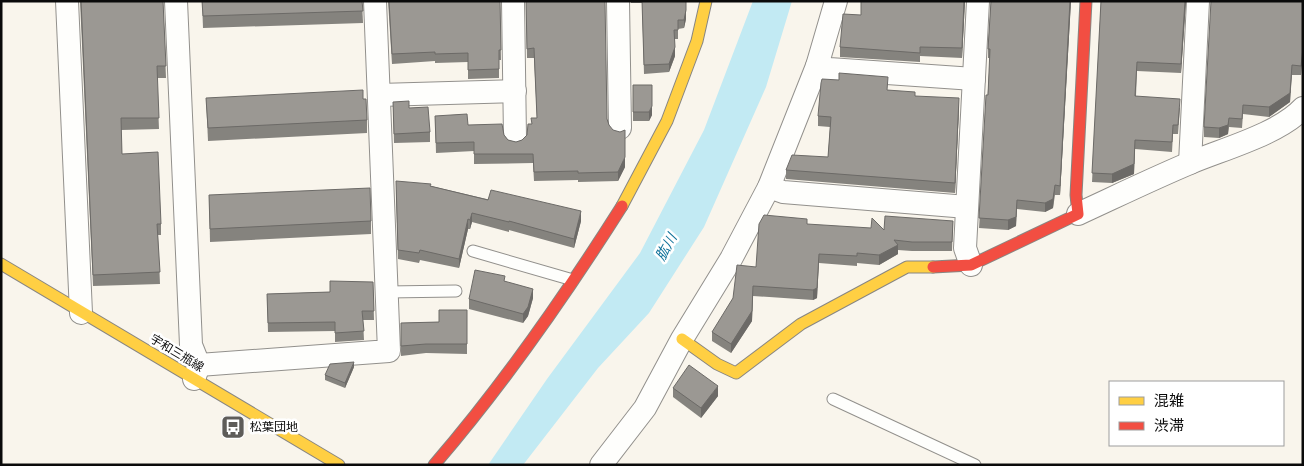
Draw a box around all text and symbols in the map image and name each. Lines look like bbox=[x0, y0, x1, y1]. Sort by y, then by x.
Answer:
water label: 肱川 bbox=[651, 229, 682, 264]
street label: 宇和三瓶線 bbox=[148, 331, 207, 374]
legend bbox=[1109, 381, 1284, 446]
text: 混雑 bbox=[1154, 391, 1184, 410]
bus stop icon: 松葉団地 bbox=[220, 414, 246, 440]
text: 渋滞 bbox=[1154, 416, 1184, 435]
place label: 松葉団地 bbox=[250, 419, 298, 434]

